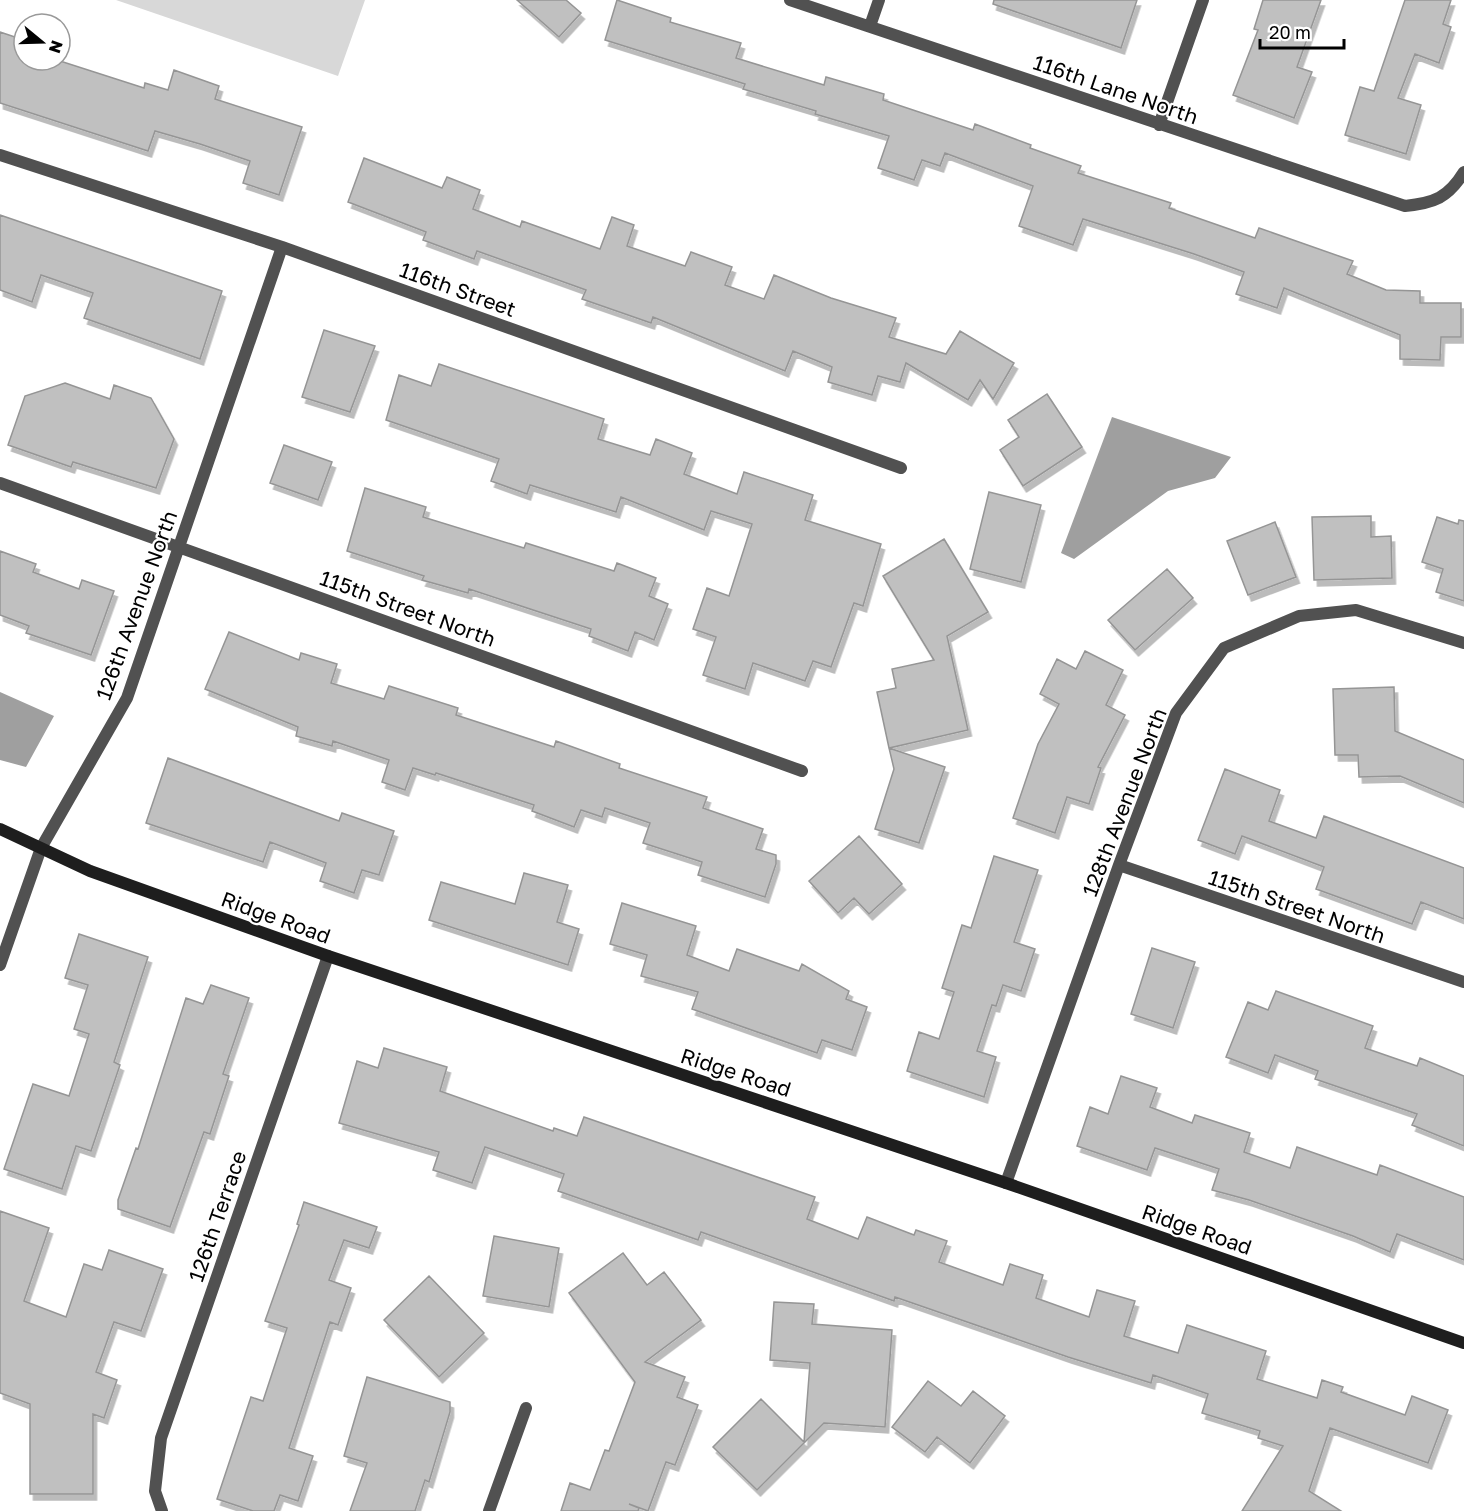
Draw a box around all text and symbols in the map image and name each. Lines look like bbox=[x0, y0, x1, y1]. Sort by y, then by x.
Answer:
north arrow bbox=[12, 12, 72, 72]
scale bar bbox=[1260, 12, 1344, 50]
text: 20 m bbox=[1269, 21, 1311, 43]
text: N bbox=[45, 38, 68, 56]
street label: 116th Lane North bbox=[1030, 49, 1202, 129]
street label: 116th Street bbox=[396, 256, 520, 322]
street label: 126th Avenue North bbox=[90, 507, 182, 703]
street label: 115th Street North bbox=[317, 564, 499, 652]
street label: 128th Avenue North bbox=[1076, 704, 1172, 900]
street label: 115th Street North bbox=[1205, 864, 1389, 948]
street label: Ridge Road bbox=[218, 885, 334, 949]
street label: Ridge Road bbox=[677, 1042, 795, 1102]
street label: 126th Terrace bbox=[182, 1147, 252, 1285]
street label: Ridge Road bbox=[1139, 1198, 1255, 1260]

